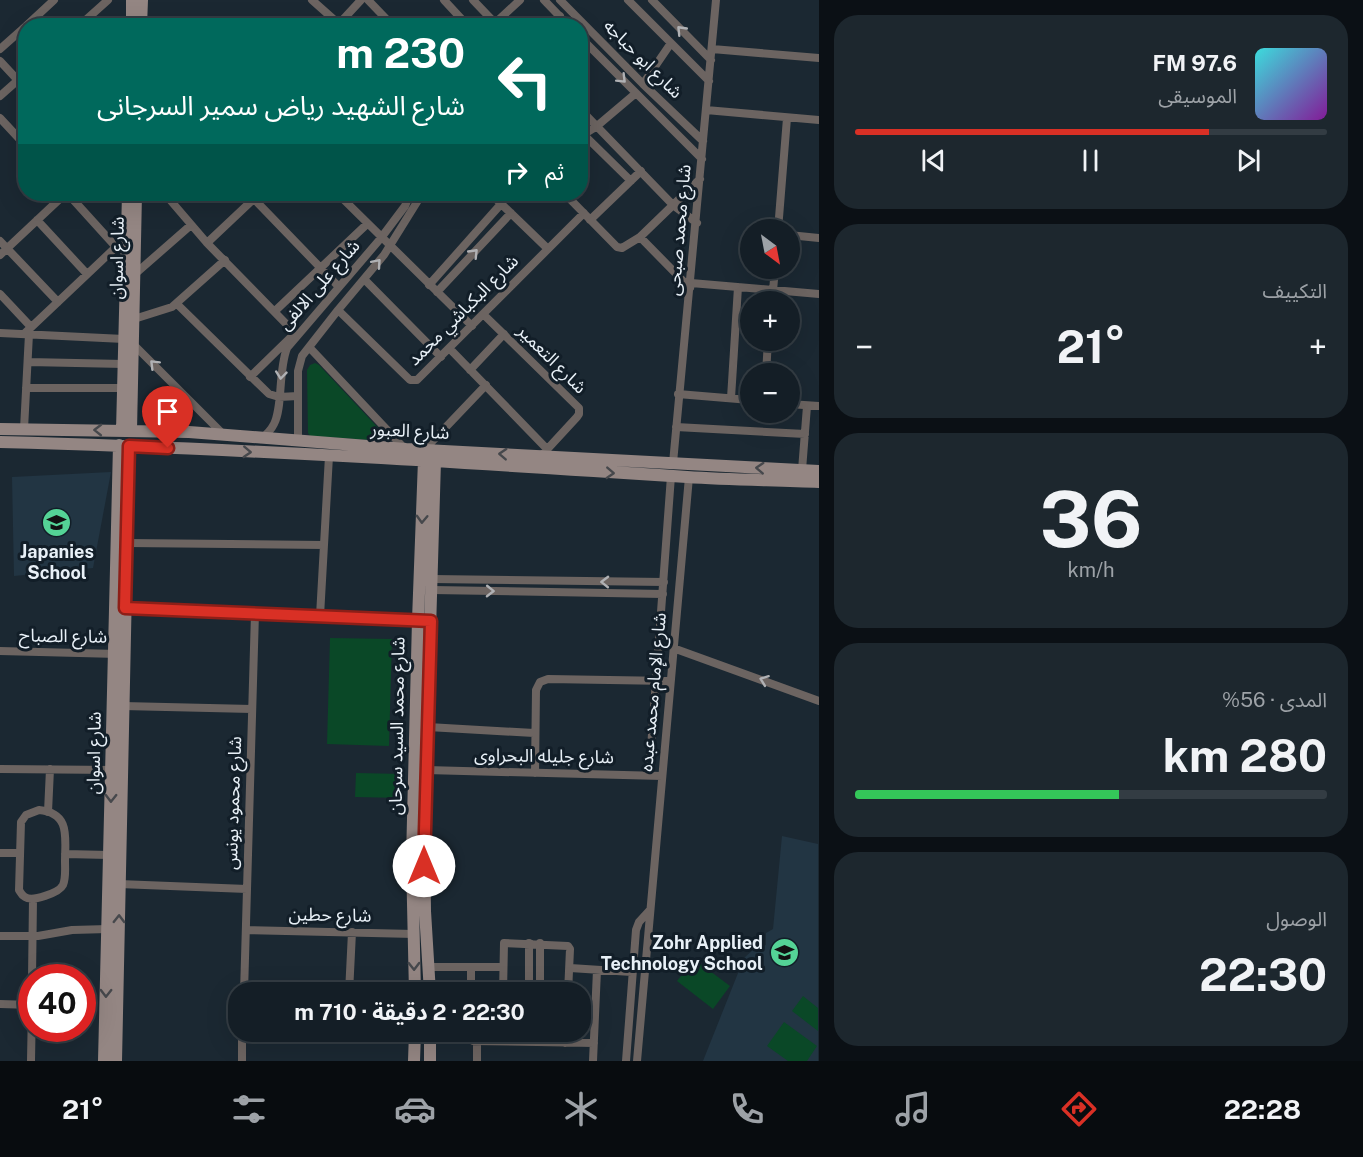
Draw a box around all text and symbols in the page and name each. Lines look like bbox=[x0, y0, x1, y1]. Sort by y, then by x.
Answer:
street label: شارع ابو حباجه bbox=[597, 15, 687, 105]
one-way arrow bbox=[678, 27, 689, 38]
text: 230 m bbox=[336, 28, 465, 77]
icon: left bbox=[486, 42, 564, 120]
text: 97.6 FM bbox=[1152, 50, 1237, 76]
one-way arrow bbox=[614, 71, 625, 82]
text: الموسيقى bbox=[1158, 84, 1237, 108]
text: شارع الشهيد رياض سمير السرجانى bbox=[97, 89, 465, 121]
icon: previous bbox=[917, 144, 950, 177]
icon: pause bbox=[1074, 144, 1107, 177]
icon: next bbox=[1232, 144, 1265, 177]
icon: right bbox=[500, 156, 533, 189]
text: ثم bbox=[545, 159, 564, 185]
street label: شارع محمد صبحى bbox=[662, 163, 699, 297]
street label: شارع اسوان bbox=[105, 216, 132, 300]
north arrow bbox=[740, 219, 800, 279]
map controls bbox=[740, 219, 800, 423]
street label: شارع على الالفى bbox=[274, 235, 367, 337]
one-way arrow bbox=[467, 249, 478, 259]
street label: شارع البكباشي محمد bbox=[403, 250, 525, 372]
one-way arrow bbox=[370, 259, 381, 270]
text: التكييف bbox=[1263, 279, 1327, 303]
button: + bbox=[740, 291, 800, 351]
street label: شارع التعمير bbox=[510, 319, 591, 400]
text: 21° bbox=[1056, 320, 1126, 373]
text: − bbox=[855, 328, 873, 366]
text: + bbox=[1309, 328, 1327, 366]
one-way arrow bbox=[150, 361, 161, 372]
button: − bbox=[740, 363, 800, 423]
one-way arrow bbox=[275, 371, 288, 380]
pin bbox=[142, 386, 193, 448]
icon: arrive bbox=[151, 395, 184, 428]
street label: شارع العبور bbox=[369, 418, 450, 447]
one-way arrow bbox=[94, 424, 103, 436]
one-way arrow bbox=[243, 446, 252, 459]
one-way arrow bbox=[498, 447, 507, 460]
one-way arrow bbox=[756, 462, 765, 475]
one-way arrow bbox=[605, 466, 614, 479]
text: 36 bbox=[1039, 473, 1143, 565]
school or university icon: Japanies School bbox=[41, 507, 73, 539]
one-way arrow bbox=[415, 514, 428, 523]
place label: Japanies School bbox=[20, 541, 94, 583]
text: km/h bbox=[1067, 558, 1115, 582]
one-way arrow bbox=[601, 575, 610, 588]
one-way arrow bbox=[486, 585, 495, 597]
street label: شارع الإمام محمد عبده bbox=[635, 612, 674, 773]
street label: شارع الصباح bbox=[19, 624, 107, 651]
street label: شارع محمد السيد سرحان bbox=[384, 637, 413, 815]
one-way arrow bbox=[759, 675, 770, 687]
text: المدى · 56% bbox=[1222, 688, 1327, 712]
street label: شارع اسوان bbox=[82, 711, 109, 795]
text: 280 km bbox=[1163, 729, 1327, 782]
street label: شارع محمود يونس bbox=[220, 736, 249, 870]
street label: شارع جليله البحراوى bbox=[474, 744, 614, 771]
one-way arrow bbox=[104, 793, 117, 802]
position arrow bbox=[392, 834, 456, 898]
street label: شارع حطين bbox=[288, 903, 372, 930]
text: الوصول bbox=[1266, 907, 1327, 931]
one-way arrow bbox=[113, 914, 125, 923]
place label: Zohr Applied Technology School bbox=[601, 932, 763, 974]
school or university icon: Zohr Applied Technology School bbox=[768, 937, 800, 969]
text: 22:30 bbox=[1199, 948, 1327, 1001]
one-way arrow bbox=[408, 961, 421, 970]
speed limit sign: 40 bbox=[18, 964, 96, 1042]
one-way arrow bbox=[100, 988, 112, 997]
text: 22:30 · 2 دقيقة · 710 m bbox=[294, 999, 525, 1025]
icon: filters bbox=[228, 1088, 270, 1130]
icon: car bbox=[394, 1088, 436, 1130]
icon: climate bbox=[560, 1088, 602, 1130]
icon: phone bbox=[726, 1088, 768, 1130]
icon: music bbox=[892, 1088, 934, 1130]
icon: directions bbox=[1058, 1088, 1100, 1130]
text: 21° bbox=[62, 1093, 104, 1125]
text: 22:28 bbox=[1224, 1093, 1301, 1125]

